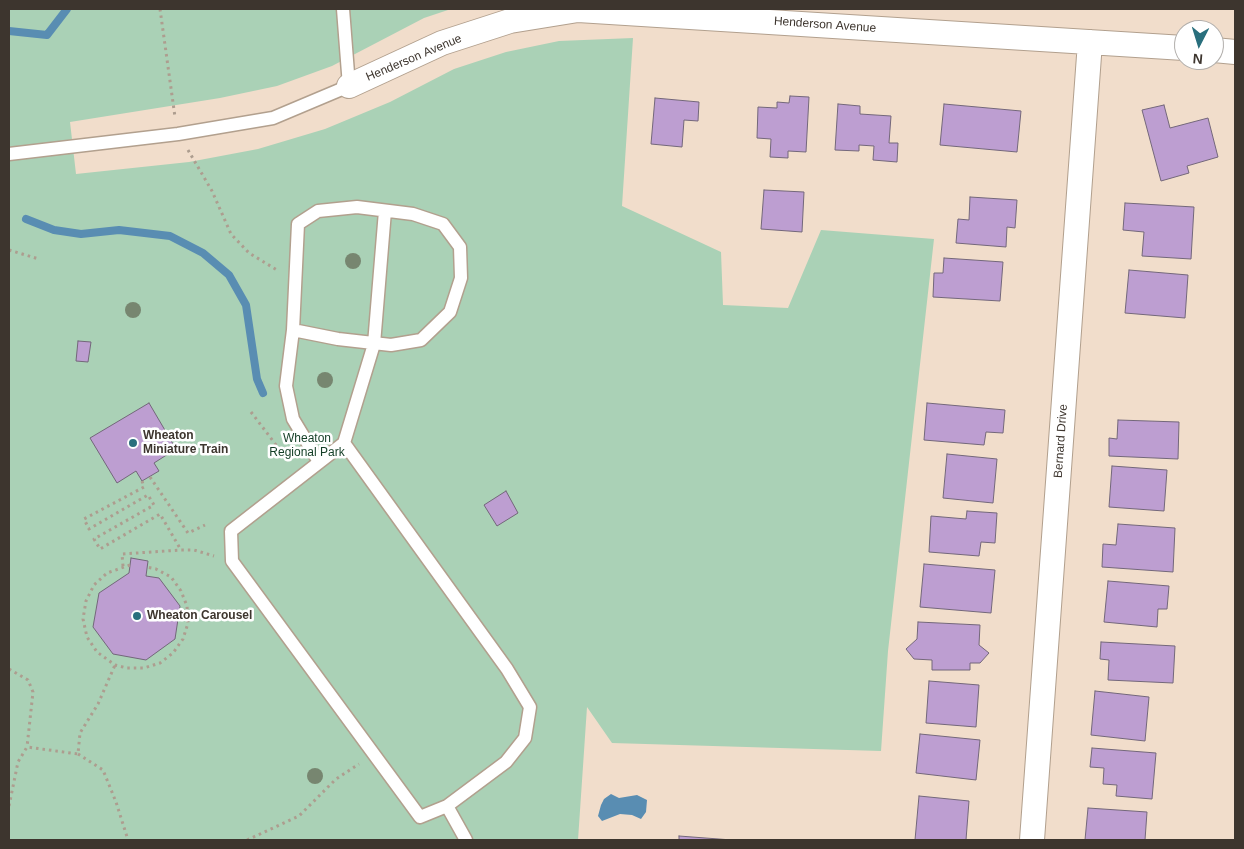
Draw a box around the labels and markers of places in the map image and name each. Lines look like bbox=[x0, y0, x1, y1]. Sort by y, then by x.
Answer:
place label: Wheaton Miniature Train bbox=[143, 429, 228, 457]
marker: Wheaton Miniature Train bbox=[127, 437, 139, 449]
place label: Wheaton Carousel bbox=[147, 609, 252, 623]
marker: Wheaton Carousel bbox=[131, 610, 143, 622]

